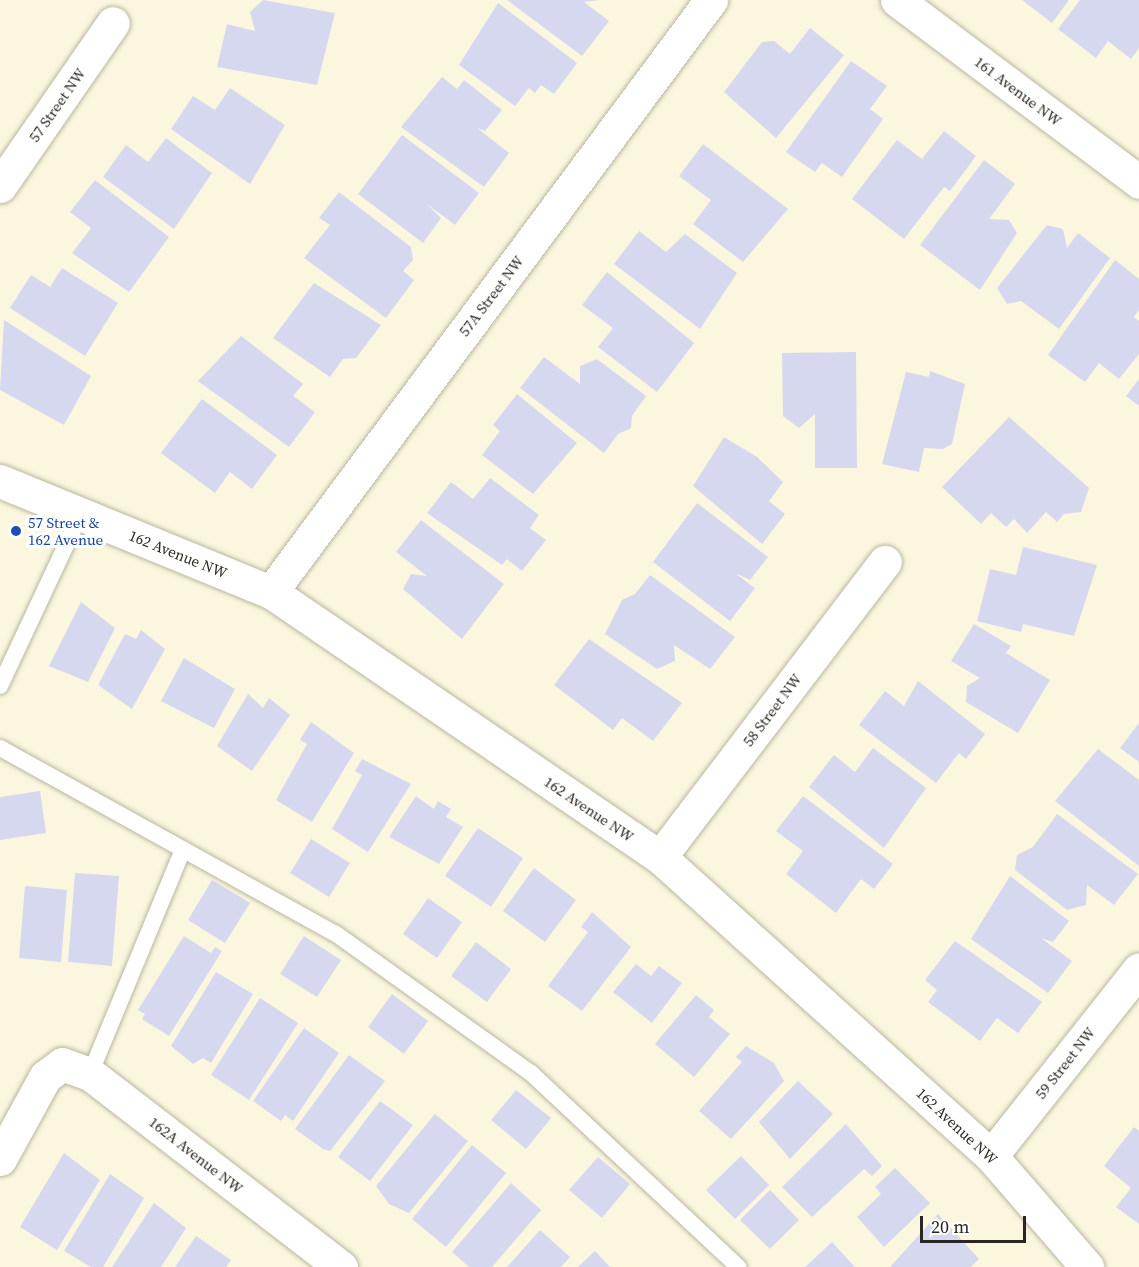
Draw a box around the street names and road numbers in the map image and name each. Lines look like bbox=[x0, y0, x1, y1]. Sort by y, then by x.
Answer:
street label: 161 Avenue NW bbox=[971, 52, 1065, 130]
street label: 57 Street NW bbox=[25, 65, 89, 145]
street label: 57A Street NW bbox=[455, 252, 527, 340]
street label: 162 Avenue NW bbox=[126, 526, 230, 582]
street label: 58 Street NW bbox=[739, 670, 805, 750]
street label: 162 Avenue NW bbox=[541, 772, 637, 846]
street label: 59 Street NW bbox=[1031, 1023, 1099, 1103]
street label: 162 Avenue NW bbox=[913, 1084, 1001, 1168]
street label: 162A Avenue NW bbox=[145, 1113, 247, 1197]

